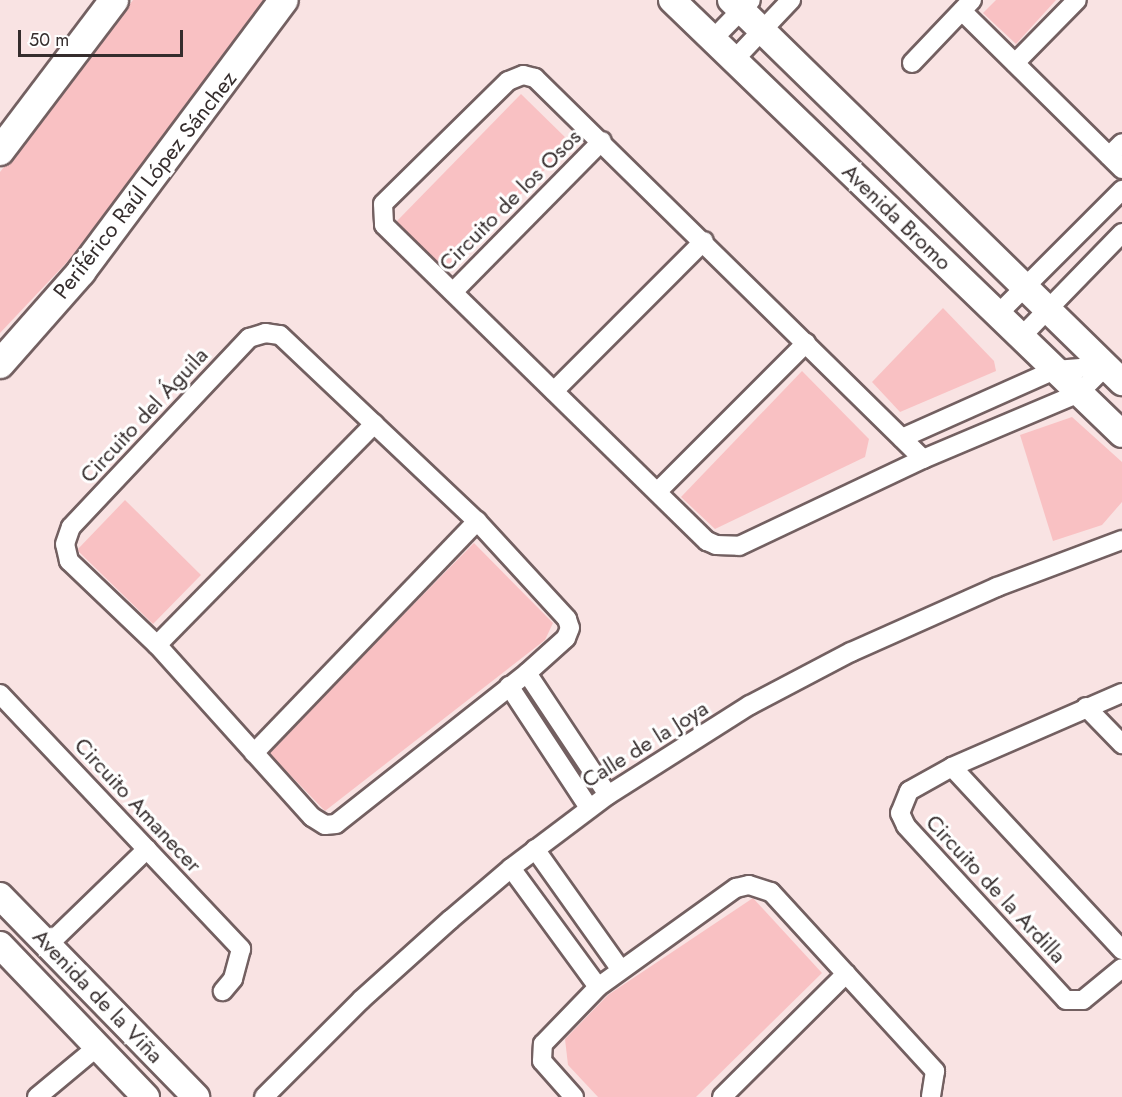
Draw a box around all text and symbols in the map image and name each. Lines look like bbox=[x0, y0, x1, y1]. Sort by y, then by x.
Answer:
scale bar bbox=[21, 18, 186, 56]
text: 50 m bbox=[29, 27, 69, 53]
street label: Periférico Raúl López Sánchez bbox=[48, 66, 242, 304]
street label: Circuito de los Osos bbox=[434, 124, 586, 276]
street label: Avenida Bromo bbox=[837, 158, 957, 276]
street label: Circuito del Águila bbox=[75, 342, 213, 488]
street label: Calle de la Joya bbox=[577, 695, 713, 793]
street label: Circuito Amanecer bbox=[69, 732, 207, 878]
street label: Circuito de la Ardilla bbox=[920, 809, 1072, 969]
street label: Avenida de la Viña bbox=[27, 923, 169, 1069]

